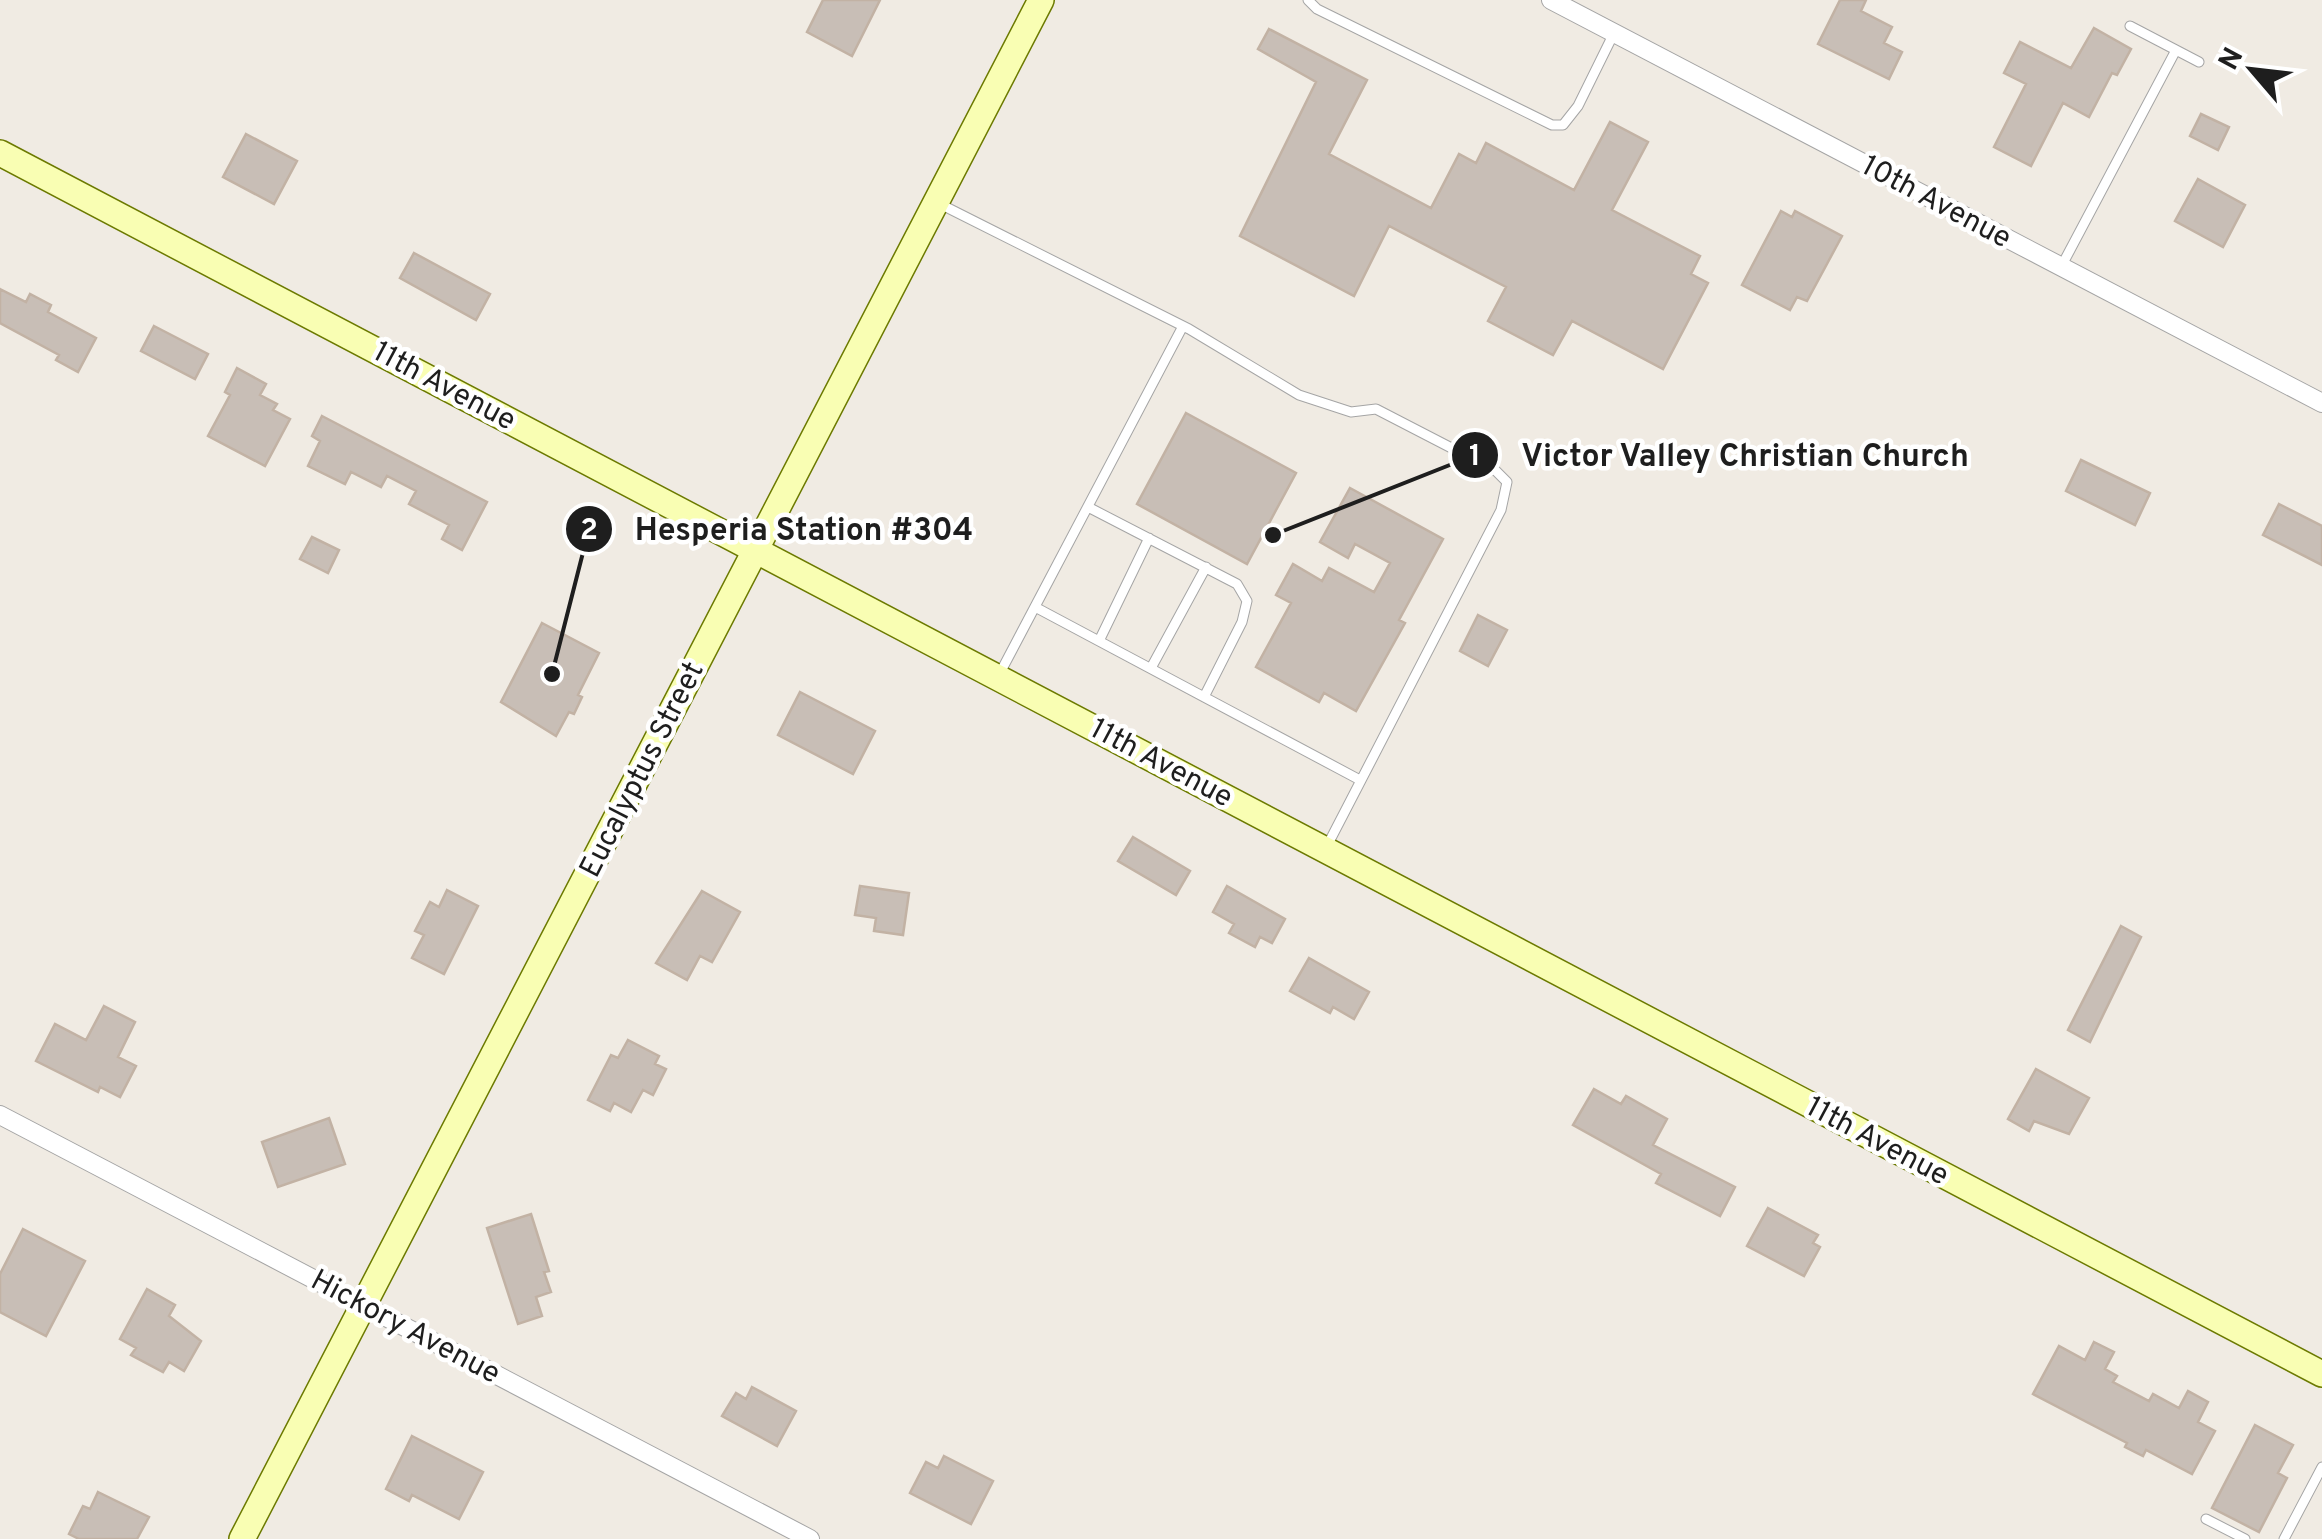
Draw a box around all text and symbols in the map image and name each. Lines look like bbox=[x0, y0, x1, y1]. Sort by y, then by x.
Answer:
north arrow bbox=[2202, 20, 2302, 120]
text: N bbox=[2212, 42, 2253, 77]
street label: 10th Avenue bbox=[1855, 148, 2017, 258]
street label: 11th Avenue bbox=[366, 334, 521, 440]
callout: Victor Valley Christian Church bbox=[1450, 424, 1989, 486]
text: Victor Valley Christian Church bbox=[1521, 438, 1969, 478]
text: 1 bbox=[1469, 439, 1481, 476]
callout: Hesperia Station #304 bbox=[564, 498, 993, 560]
text: Hesperia Station #304 bbox=[635, 512, 973, 552]
text: 2 bbox=[580, 513, 598, 550]
street label: Eucalyptus Street bbox=[573, 656, 714, 884]
street label: 11th Avenue bbox=[1083, 711, 1238, 817]
street label: 11th Avenue bbox=[1799, 1089, 1954, 1195]
street label: Hickory Avenue bbox=[304, 1263, 506, 1394]

